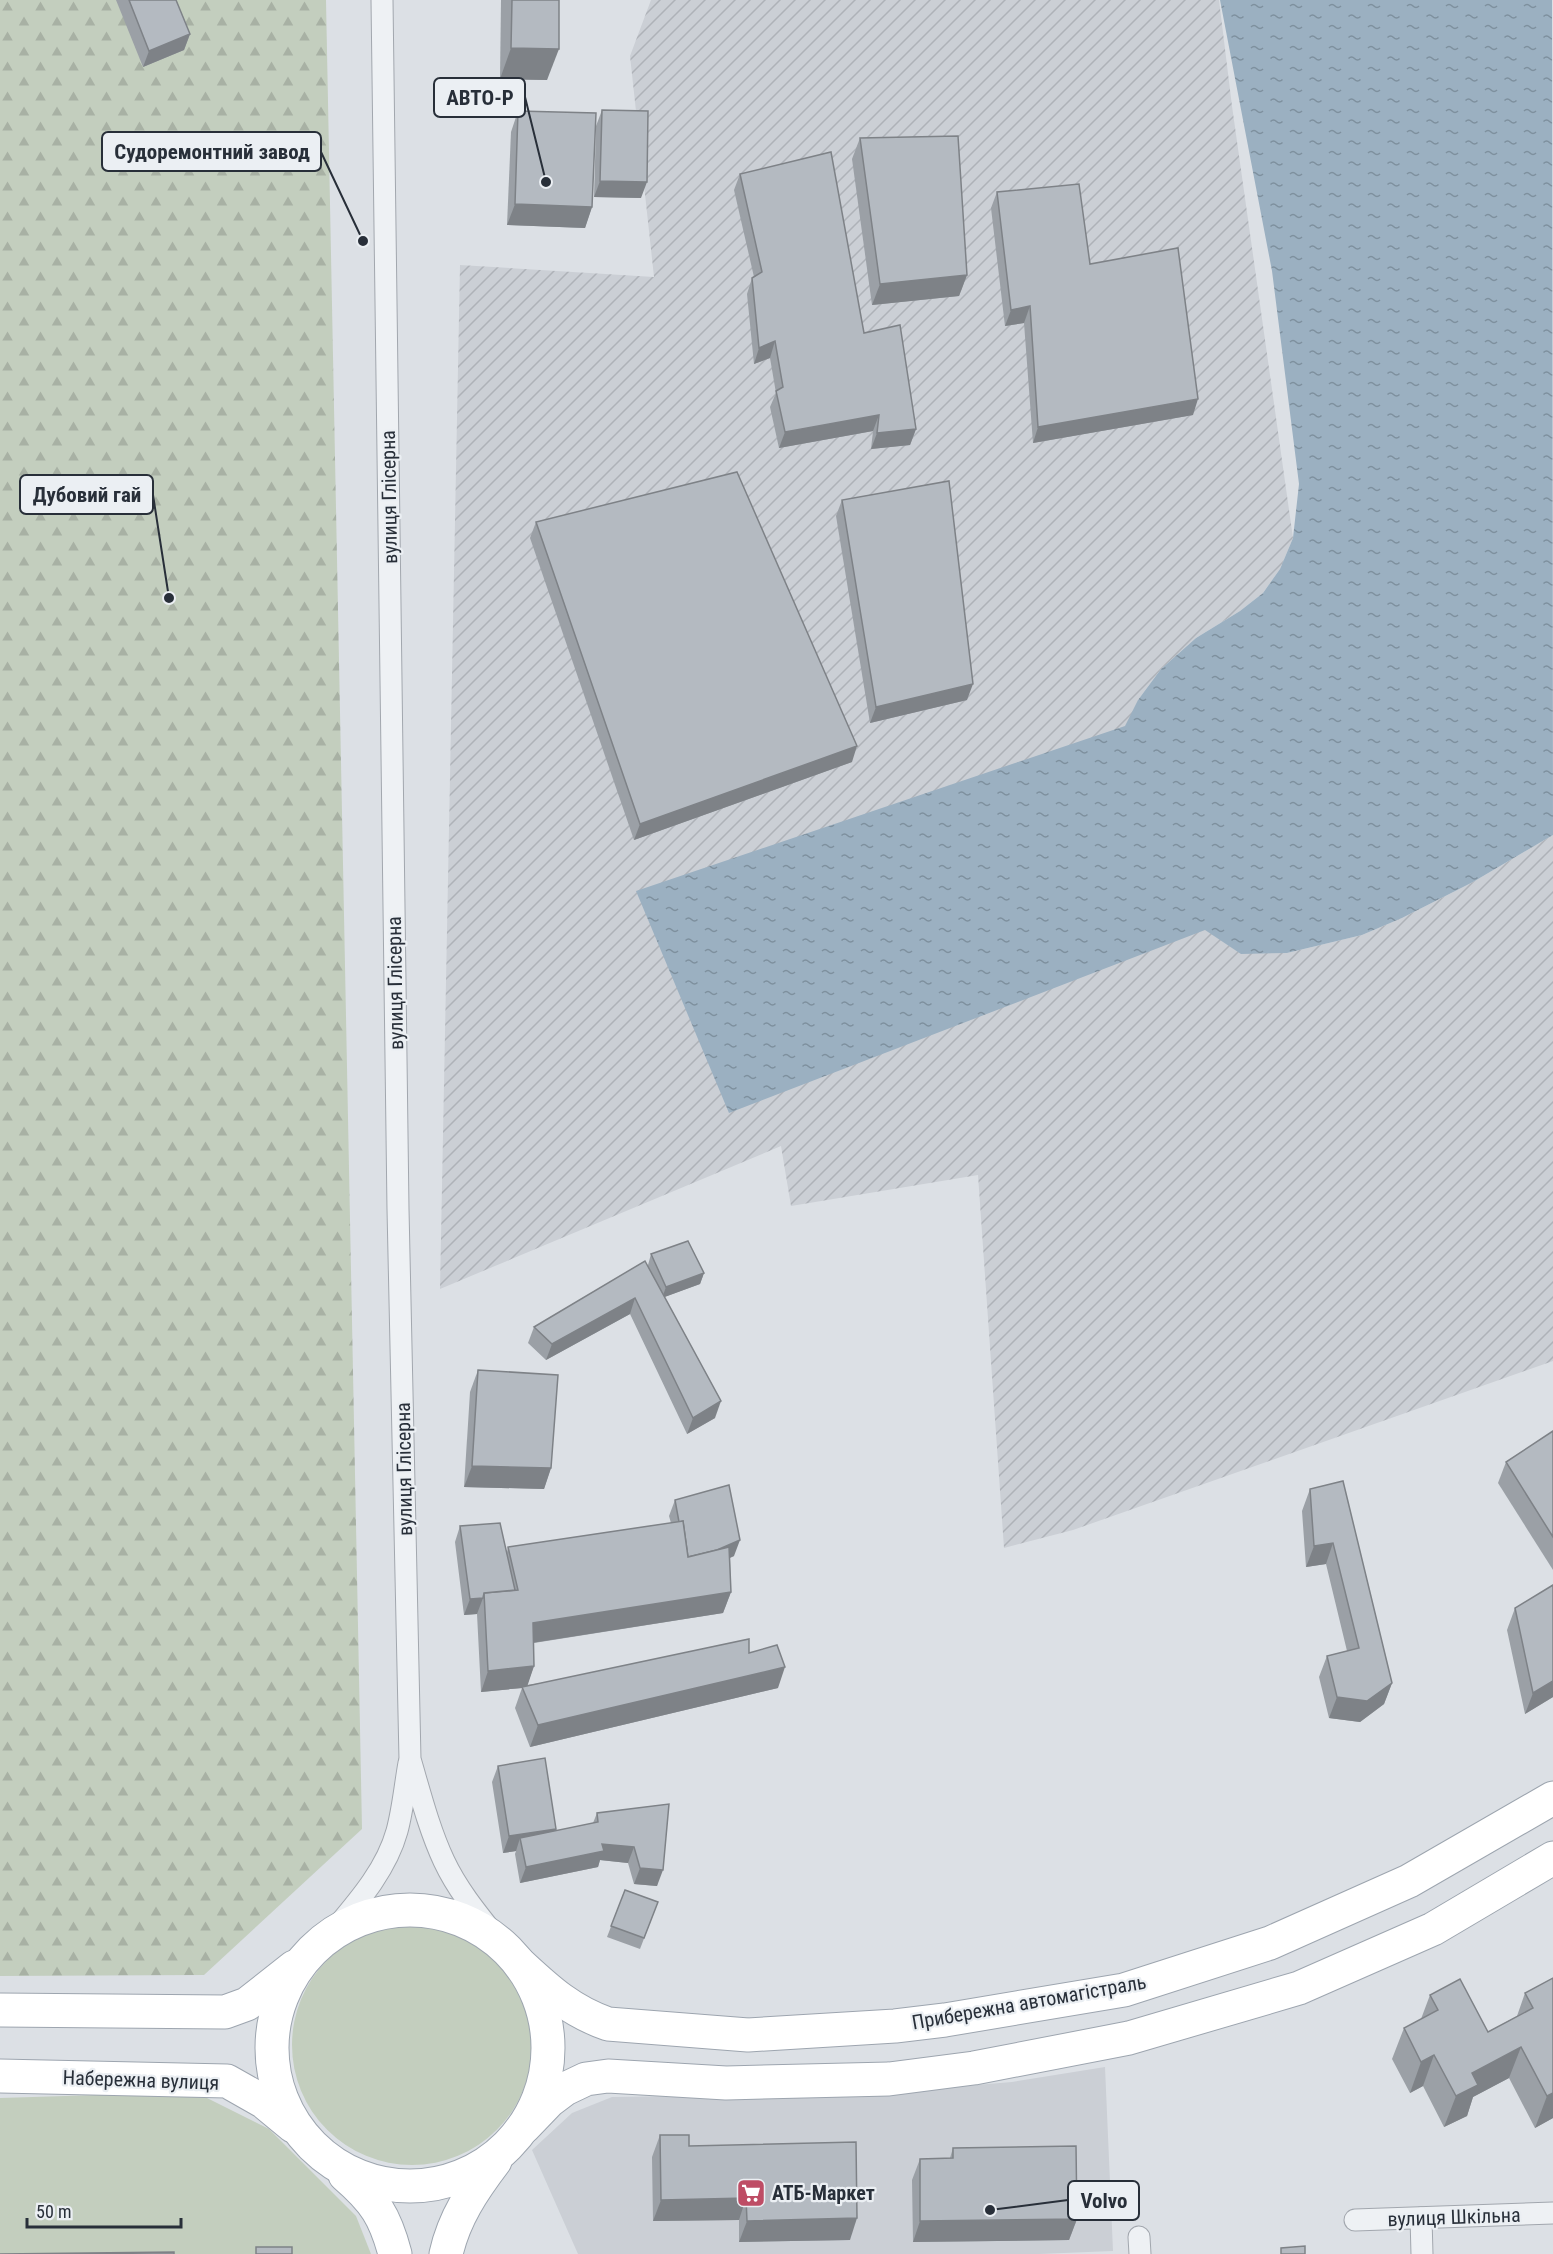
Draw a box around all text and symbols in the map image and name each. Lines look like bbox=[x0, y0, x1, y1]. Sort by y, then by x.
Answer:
callout: АВТО-Р bbox=[434, 78, 525, 117]
text: АВТО-Р bbox=[446, 86, 514, 110]
callout: Судоремонтний завод bbox=[102, 132, 321, 171]
text: Судоремонтний завод bbox=[114, 140, 310, 164]
street label: вулиця Глісерна bbox=[376, 430, 402, 564]
callout: Дубовий гай bbox=[20, 475, 153, 514]
text: Дубовий гай bbox=[33, 483, 141, 507]
street label: вулиця Глісерна bbox=[382, 916, 408, 1050]
street label: вулиця Глісерна bbox=[391, 1402, 417, 1536]
street label: Прибережна автомагістраль bbox=[910, 1970, 1148, 2034]
street label: Набережна вулиця bbox=[62, 2065, 220, 2095]
supermarket icon: АТБ-Маркет bbox=[735, 2177, 767, 2209]
place label: АТБ-Маркет bbox=[772, 2181, 875, 2205]
callout: Volvo bbox=[1068, 2181, 1139, 2220]
text: Volvo bbox=[1080, 2189, 1128, 2213]
scale bar bbox=[27, 2191, 182, 2229]
text: 50 m bbox=[36, 2201, 71, 2222]
street label: вулиця Шкільна bbox=[1387, 2203, 1521, 2231]

